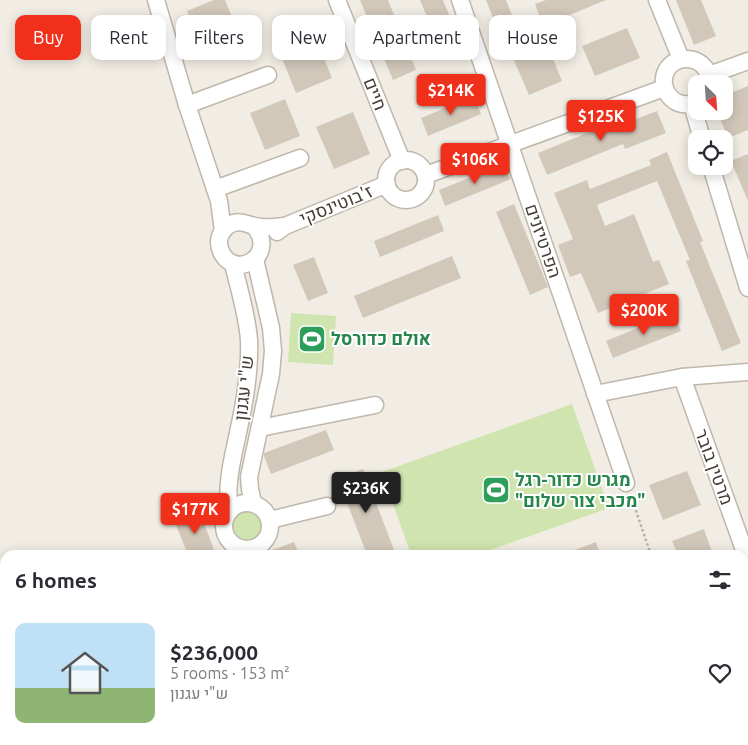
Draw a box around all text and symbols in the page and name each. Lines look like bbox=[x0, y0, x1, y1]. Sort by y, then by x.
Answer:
chip: Buy bbox=[15, 15, 81, 60]
chip: Rent bbox=[91, 15, 166, 60]
chip: Filters bbox=[176, 15, 262, 60]
chip: New bbox=[272, 15, 345, 60]
chip: Apartment bbox=[355, 15, 479, 60]
chip: House bbox=[489, 15, 576, 60]
street label: חיים bbox=[360, 74, 391, 113]
pin: $214K bbox=[416, 74, 486, 116]
north arrow bbox=[688, 75, 732, 120]
map controls bbox=[688, 75, 733, 175]
text: $214K bbox=[428, 81, 474, 99]
pin: $125K bbox=[566, 100, 636, 142]
text: $125K bbox=[578, 107, 624, 125]
button: locate bbox=[688, 130, 733, 175]
pin: $106K bbox=[440, 142, 510, 185]
text: $106K bbox=[452, 150, 498, 168]
street label: ז'בוטינסקי bbox=[296, 180, 375, 229]
street label: הפרטיזנים bbox=[522, 201, 566, 280]
pin: $200K bbox=[609, 294, 679, 336]
text: $200K bbox=[621, 301, 667, 319]
sports icon: אולם כדורסל bbox=[297, 324, 327, 354]
place label: אולם כדורסל bbox=[331, 328, 431, 348]
street label: ש"י עגנון bbox=[230, 354, 257, 422]
street label: מרטין בובר bbox=[691, 426, 738, 508]
place label: מגרש כדור-רגל "מכבי צור שלום" bbox=[515, 469, 645, 510]
pin: $236K bbox=[331, 472, 401, 514]
sports icon: מגרש כדור-רגל "מכבי צור שלום" bbox=[481, 475, 511, 505]
text: $236K bbox=[343, 479, 389, 497]
pin: $177K bbox=[160, 492, 230, 535]
text: $177K bbox=[172, 500, 218, 518]
icon: filters bbox=[706, 566, 734, 594]
text: 6 homes bbox=[15, 568, 97, 592]
text: $236,000 bbox=[170, 640, 258, 664]
icon: home bbox=[55, 643, 115, 703]
icon: heart bbox=[706, 659, 734, 687]
text: 5 rooms · 153 m² bbox=[170, 664, 290, 682]
text: ש"י עגנון bbox=[170, 684, 228, 702]

